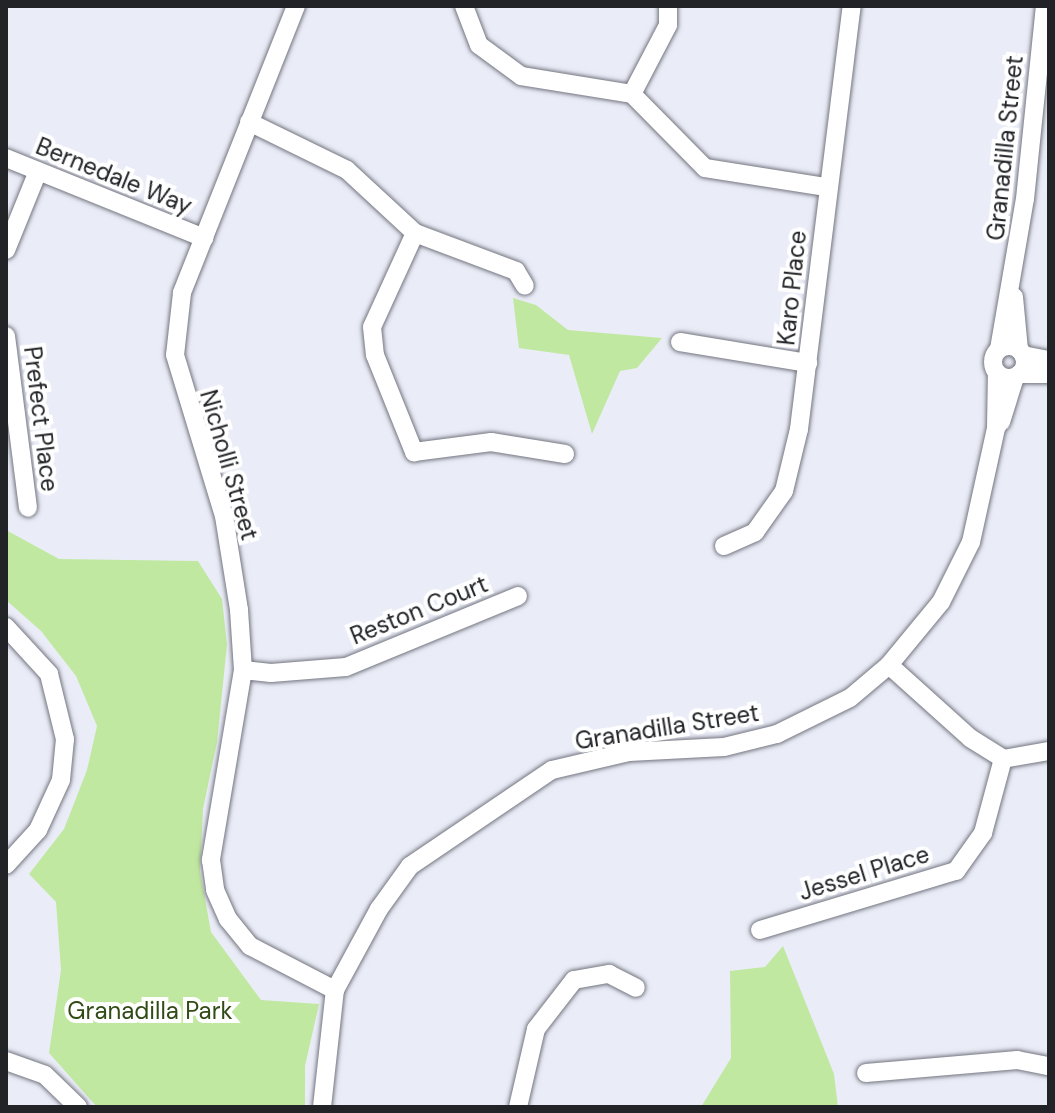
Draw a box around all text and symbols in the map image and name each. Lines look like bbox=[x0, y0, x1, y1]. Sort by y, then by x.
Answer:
street label: Granadilla Street bbox=[981, 54, 1029, 242]
street label: Bernedale Way bbox=[32, 132, 196, 220]
street label: Karo Place bbox=[772, 229, 812, 347]
street label: Prefect Place bbox=[18, 345, 64, 493]
street label: Nicholli Street bbox=[194, 387, 264, 543]
street label: Reston Court bbox=[346, 569, 492, 651]
street label: Granadilla Street bbox=[573, 698, 761, 756]
street label: Jessel Place bbox=[795, 840, 933, 906]
park label: Granadilla Park bbox=[67, 997, 233, 1025]

